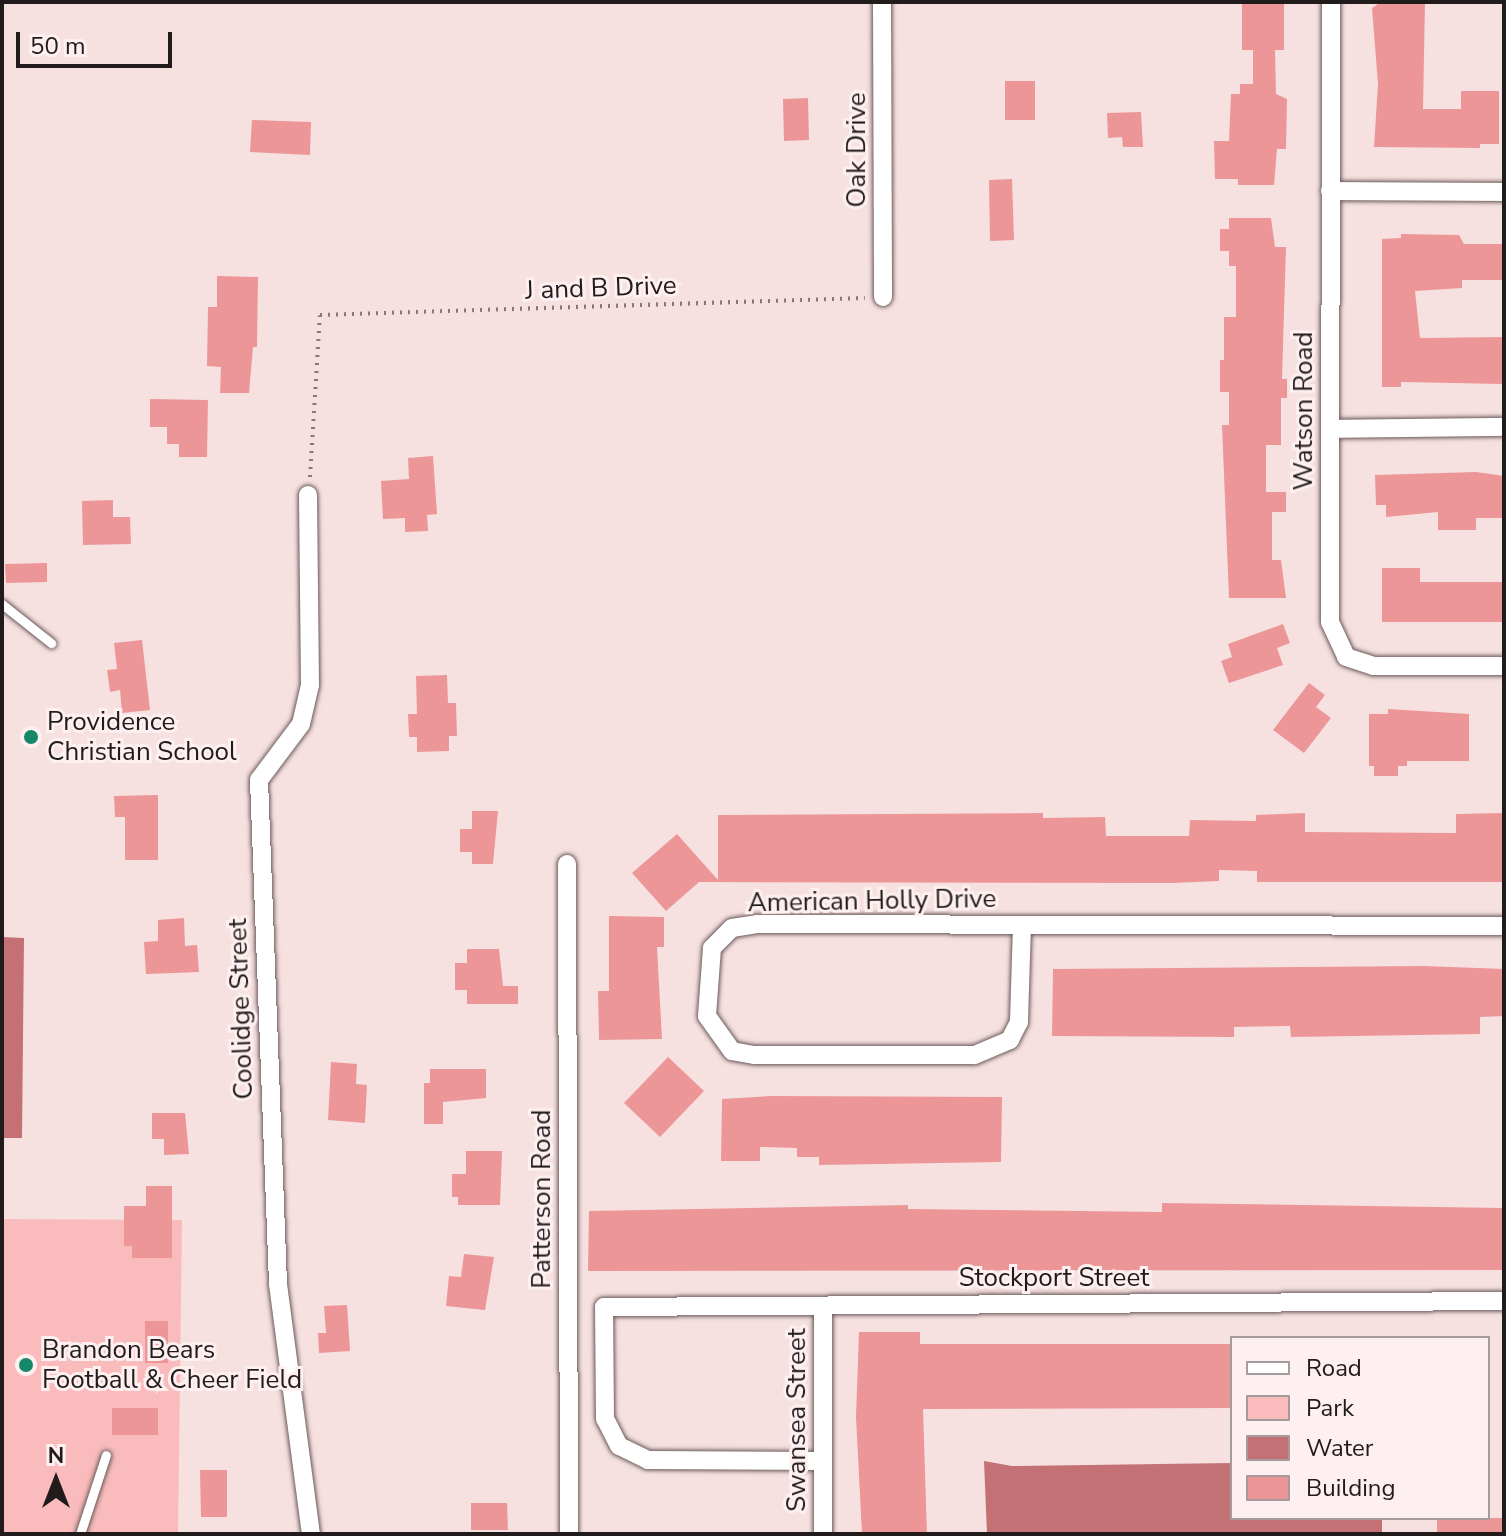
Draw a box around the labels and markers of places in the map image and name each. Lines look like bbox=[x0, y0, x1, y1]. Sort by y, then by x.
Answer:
place label: Providence Christian School bbox=[47, 706, 237, 768]
marker: Providence Christian School bbox=[22, 728, 40, 746]
place label: Brandon Bears Football & Cheer Field bbox=[42, 1334, 302, 1396]
marker: Brandon Bears Football & Cheer Field bbox=[17, 1356, 35, 1374]

